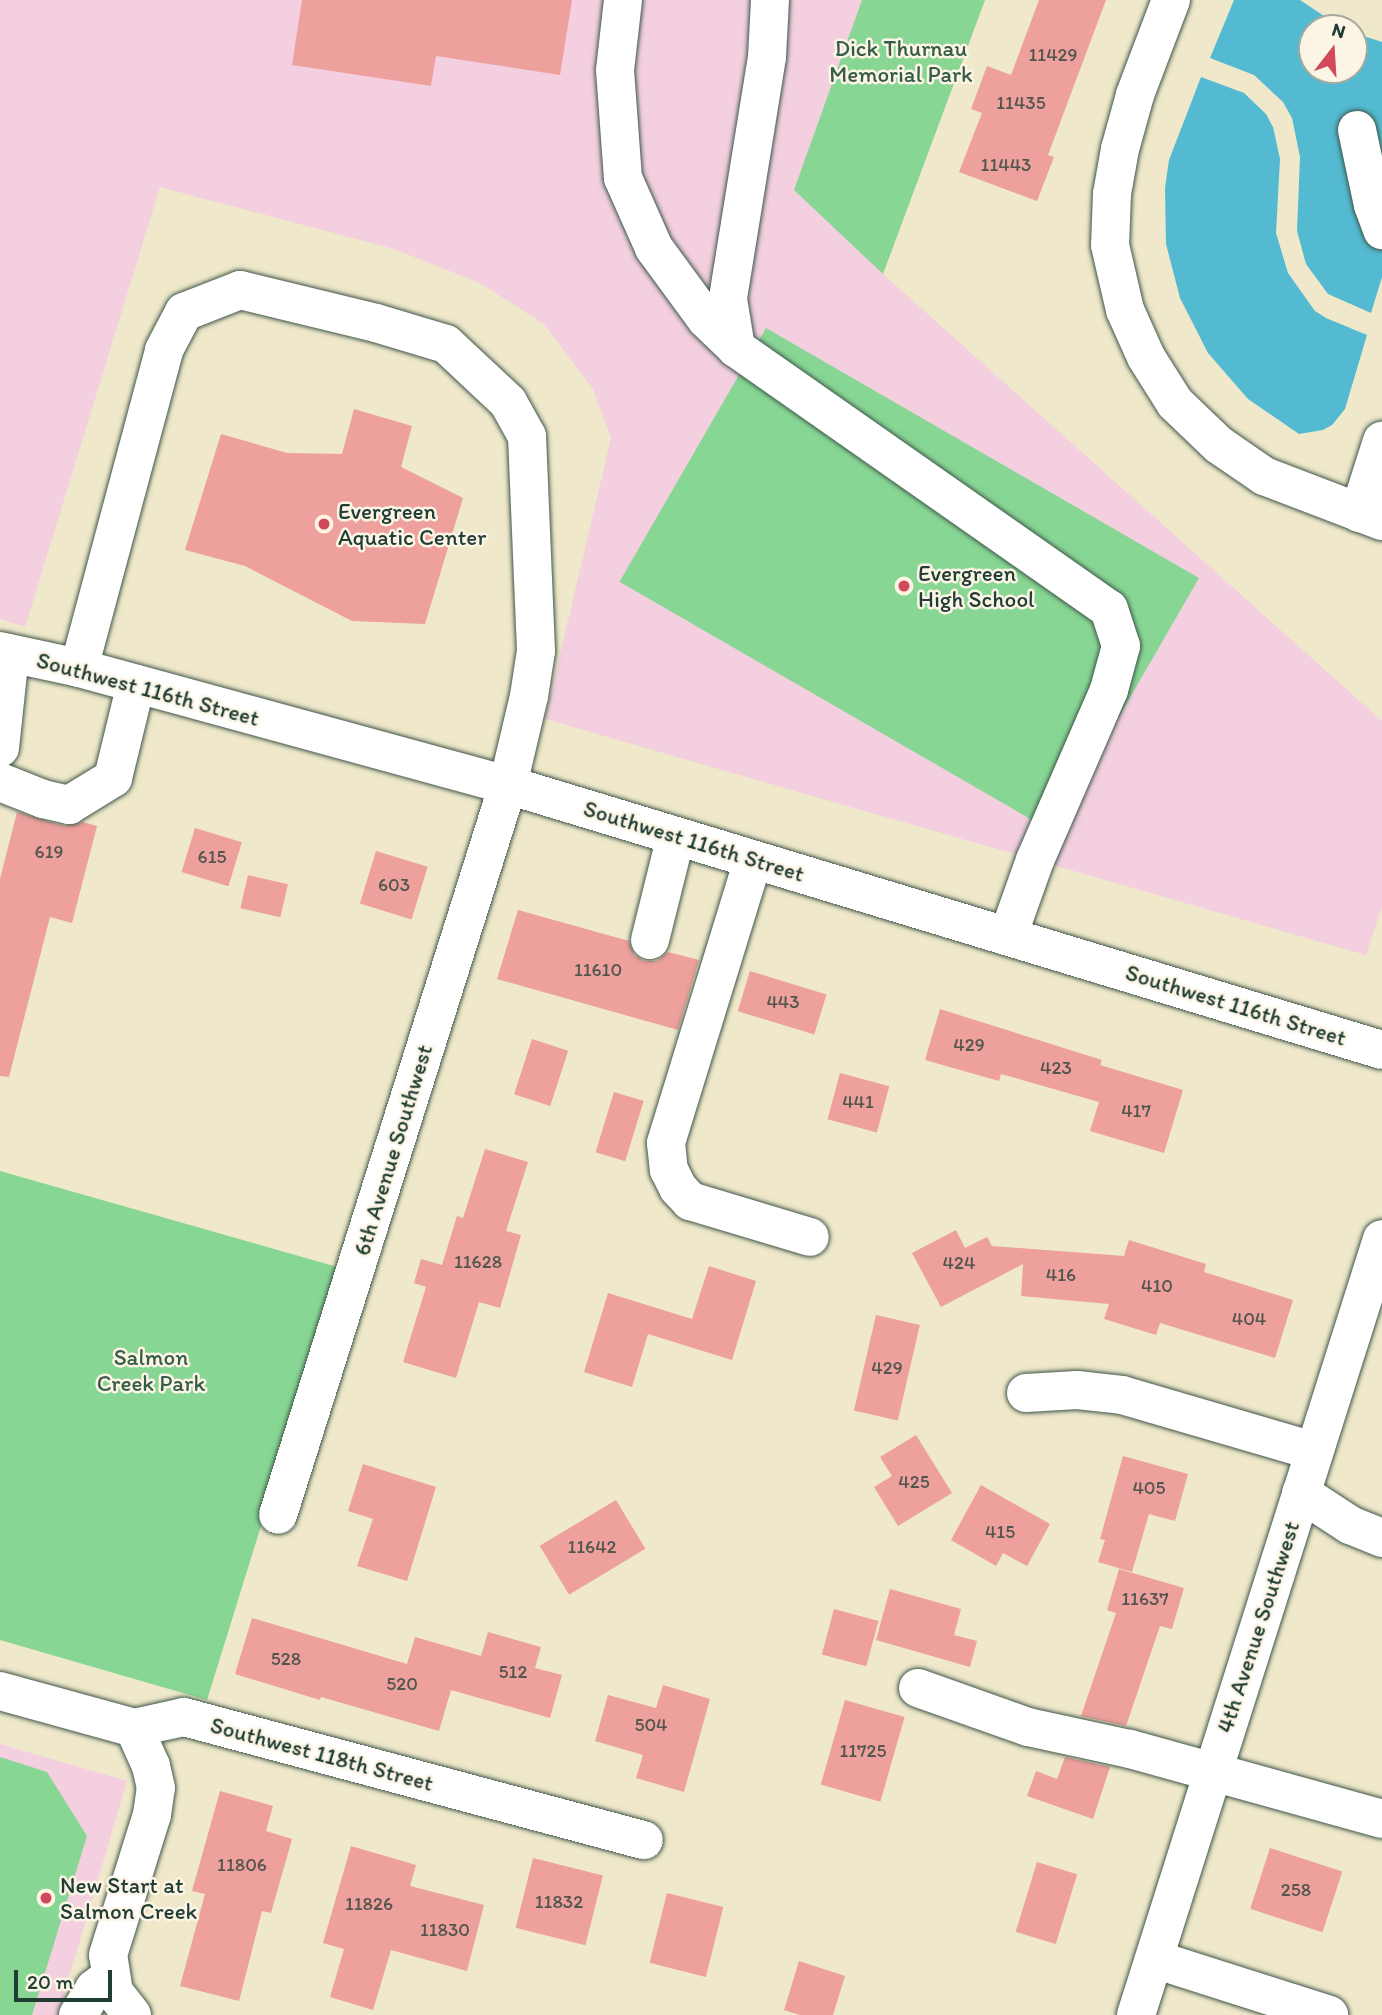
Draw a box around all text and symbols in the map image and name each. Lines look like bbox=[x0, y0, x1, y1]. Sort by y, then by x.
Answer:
north arrow bbox=[1298, 14, 1368, 84]
text: N bbox=[1329, 17, 1348, 43]
park label: Dick Thurnau Memorial Park bbox=[829, 34, 973, 88]
house number: 11429 bbox=[1029, 44, 1077, 66]
house number: 11435 bbox=[996, 92, 1046, 114]
house number: 11443 bbox=[981, 154, 1031, 176]
place label: Evergreen Aquatic Center bbox=[338, 497, 486, 551]
marker: Evergreen Aquatic Center bbox=[316, 516, 332, 532]
place label: Evergreen High School bbox=[918, 559, 1034, 613]
marker: Evergreen High School bbox=[896, 578, 912, 594]
street label: Southwest 116th Street bbox=[34, 646, 262, 732]
street label: Southwest 116th Street bbox=[581, 794, 807, 888]
house number: 619 bbox=[35, 841, 63, 863]
house number: 615 bbox=[198, 846, 226, 868]
house number: 603 bbox=[378, 874, 410, 896]
street label: Southwest 116th Street bbox=[1123, 958, 1349, 1052]
house number: 11610 bbox=[574, 959, 622, 981]
house number: 443 bbox=[766, 991, 800, 1013]
house number: 429 bbox=[953, 1034, 985, 1056]
street label: 6th Avenue Southwest bbox=[348, 1042, 438, 1258]
house number: 423 bbox=[1040, 1057, 1072, 1079]
house number: 441 bbox=[842, 1091, 874, 1113]
house number: 417 bbox=[1121, 1100, 1151, 1122]
house number: 11628 bbox=[454, 1251, 502, 1273]
house number: 424 bbox=[943, 1252, 975, 1274]
house number: 416 bbox=[1046, 1264, 1076, 1286]
house number: 410 bbox=[1141, 1275, 1173, 1297]
house number: 404 bbox=[1232, 1308, 1266, 1330]
park label: Salmon Creek Park bbox=[97, 1343, 205, 1397]
house number: 429 bbox=[871, 1357, 903, 1379]
house number: 425 bbox=[898, 1471, 930, 1493]
house number: 405 bbox=[1132, 1477, 1166, 1499]
street label: 4th Avenue Southwest bbox=[1211, 1518, 1305, 1736]
house number: 415 bbox=[985, 1521, 1015, 1543]
house number: 11642 bbox=[567, 1536, 617, 1558]
house number: 11637 bbox=[1121, 1588, 1169, 1610]
house number: 528 bbox=[271, 1648, 301, 1670]
house number: 512 bbox=[499, 1661, 527, 1683]
house number: 520 bbox=[386, 1673, 418, 1695]
street label: Southwest 118th Street bbox=[208, 1711, 436, 1797]
house number: 504 bbox=[634, 1714, 668, 1736]
house number: 11725 bbox=[839, 1740, 887, 1762]
house number: 11806 bbox=[217, 1854, 267, 1876]
place label: New Start at Salmon Creek bbox=[60, 1871, 197, 1925]
house number: 258 bbox=[1281, 1879, 1311, 1901]
marker: New Start at Salmon Creek bbox=[38, 1890, 54, 1906]
house number: 11832 bbox=[535, 1891, 583, 1913]
house number: 11826 bbox=[345, 1893, 393, 1915]
house number: 11830 bbox=[420, 1919, 470, 1941]
scale bar bbox=[18, 1955, 116, 1999]
text: 20 m bbox=[27, 1969, 73, 1994]

